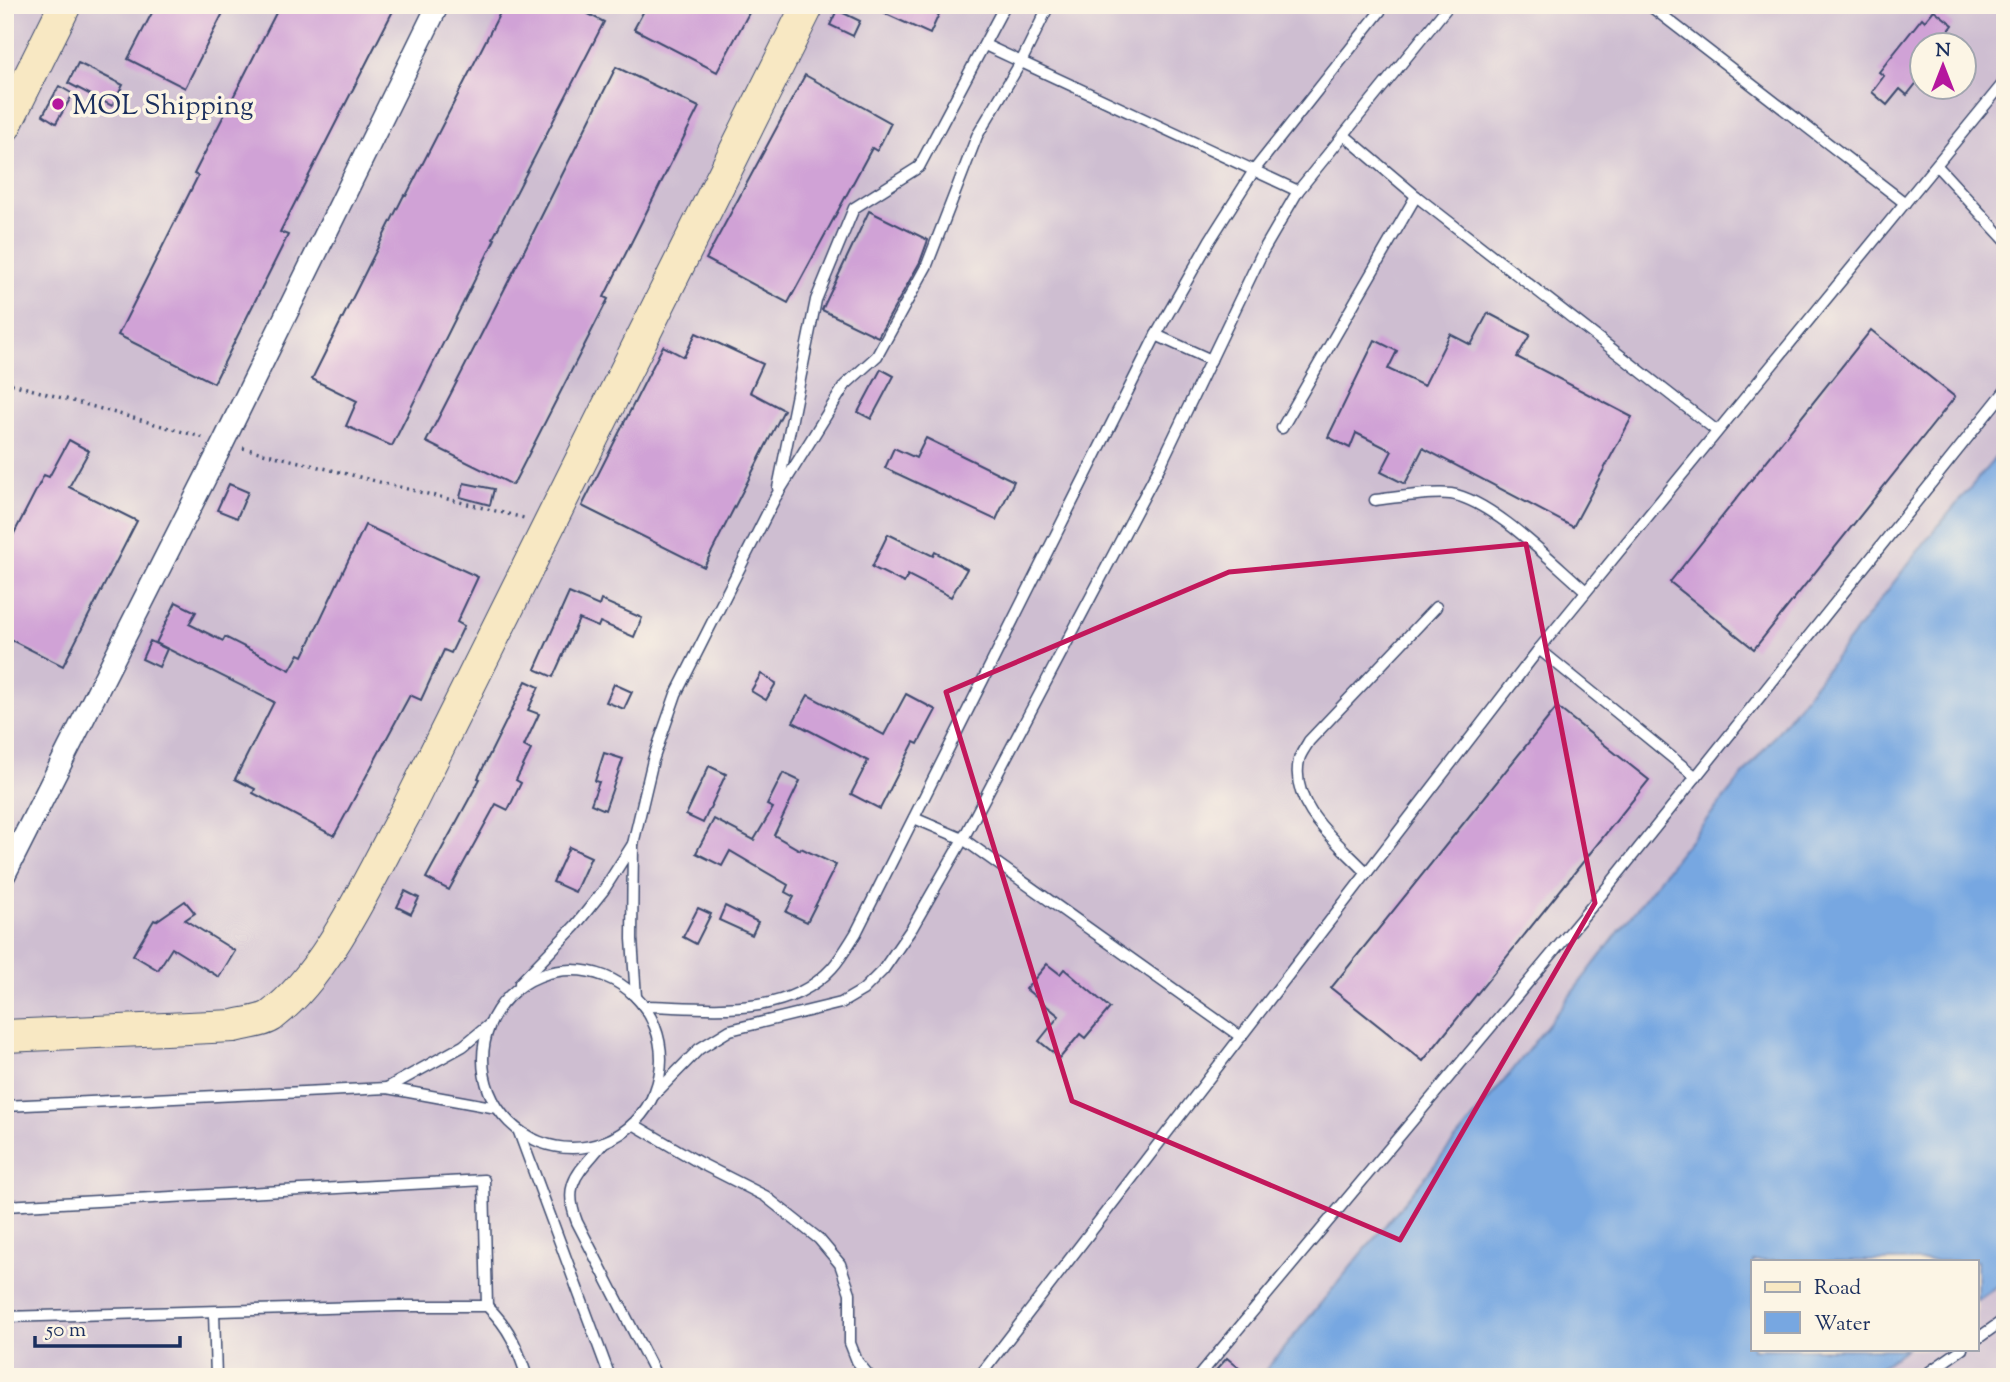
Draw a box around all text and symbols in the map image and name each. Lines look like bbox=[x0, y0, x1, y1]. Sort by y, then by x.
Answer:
north arrow bbox=[1909, 32, 1979, 102]
text: N bbox=[1935, 38, 1951, 65]
place label: MOL Shipping bbox=[72, 87, 254, 127]
marker: MOL Shipping bbox=[50, 96, 66, 112]
legend bbox=[1751, 1260, 1979, 1350]
text: Road bbox=[1814, 1274, 1861, 1304]
scale bar bbox=[35, 1305, 180, 1349]
text: Water bbox=[1814, 1310, 1871, 1340]
text: 50 m bbox=[45, 1316, 86, 1346]

